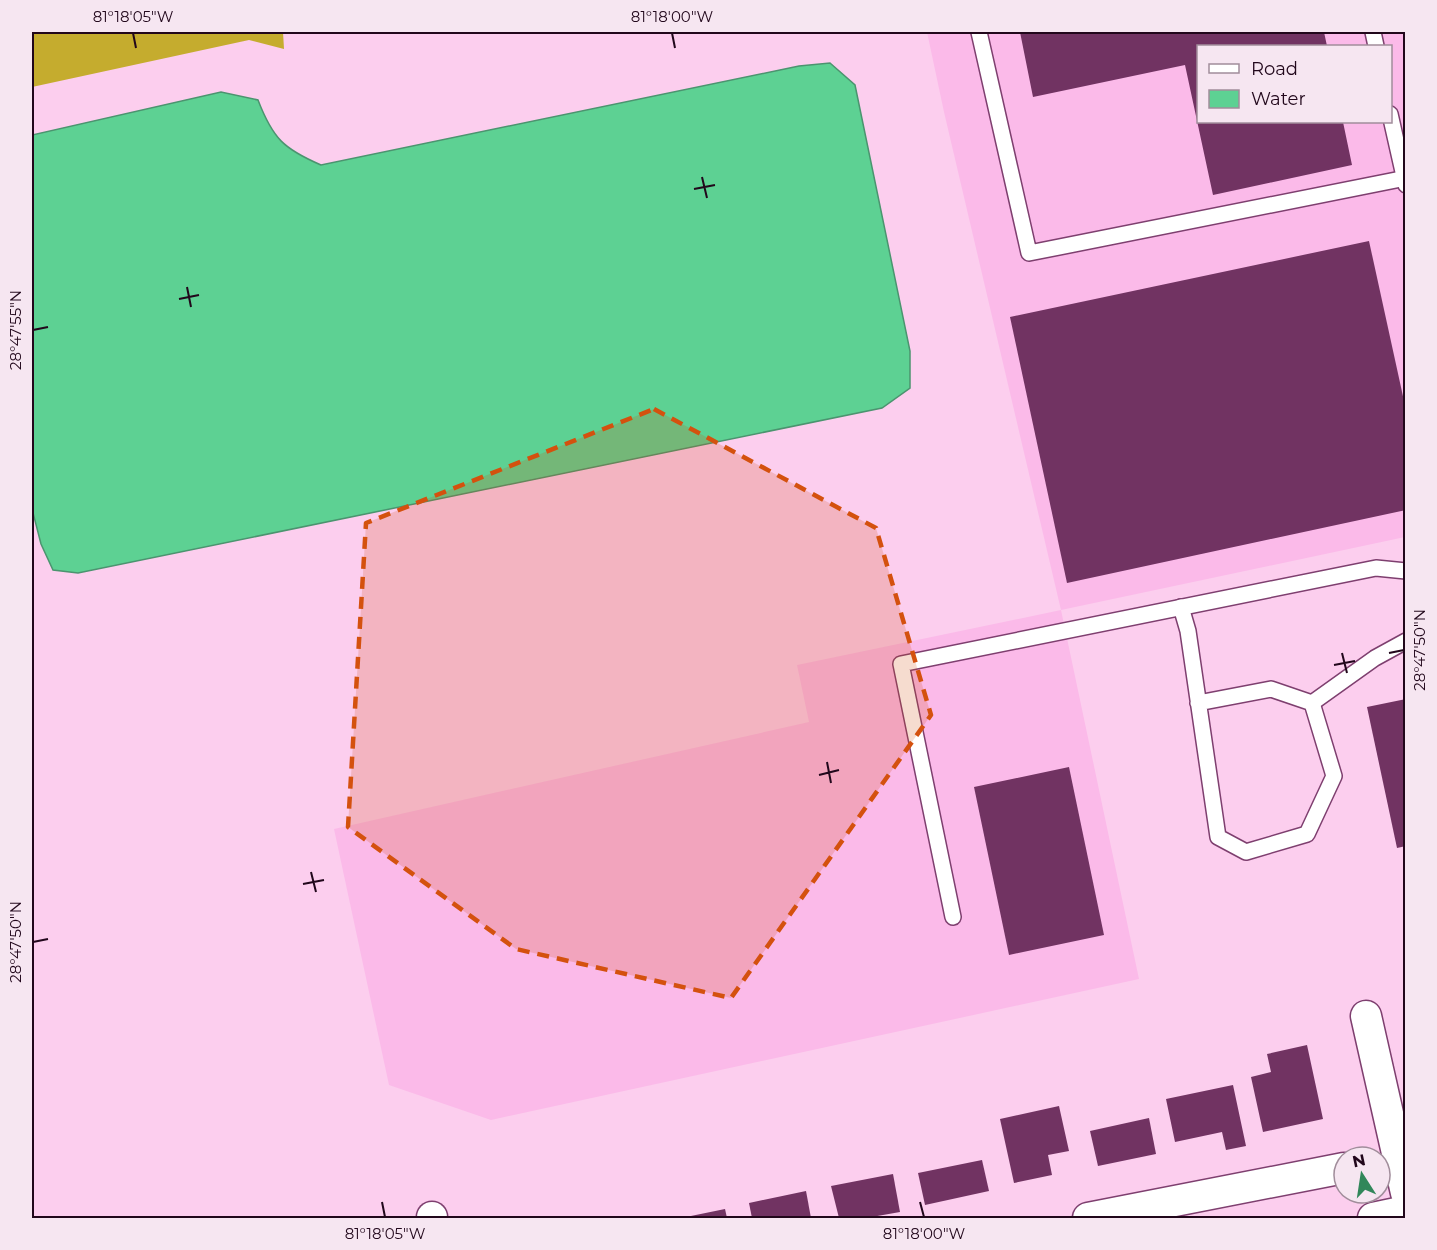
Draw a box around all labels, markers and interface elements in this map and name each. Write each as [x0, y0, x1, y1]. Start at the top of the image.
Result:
text: 81°18'05"W [93, 7, 174, 26]
text: 81°18'00"W [631, 7, 713, 26]
legend [1197, 45, 1392, 123]
text: Road [1251, 58, 1298, 80]
text: Water [1251, 88, 1306, 110]
text: 28°47'55"N [6, 290, 25, 370]
text: 28°47'50"N [1410, 609, 1429, 691]
text: 28°47'50"N [6, 901, 25, 983]
north arrow [1332, 1145, 1392, 1205]
text: N [1351, 1150, 1367, 1171]
text: 81°18'05"W [345, 1224, 426, 1243]
text: 81°18'00"W [883, 1224, 965, 1243]

